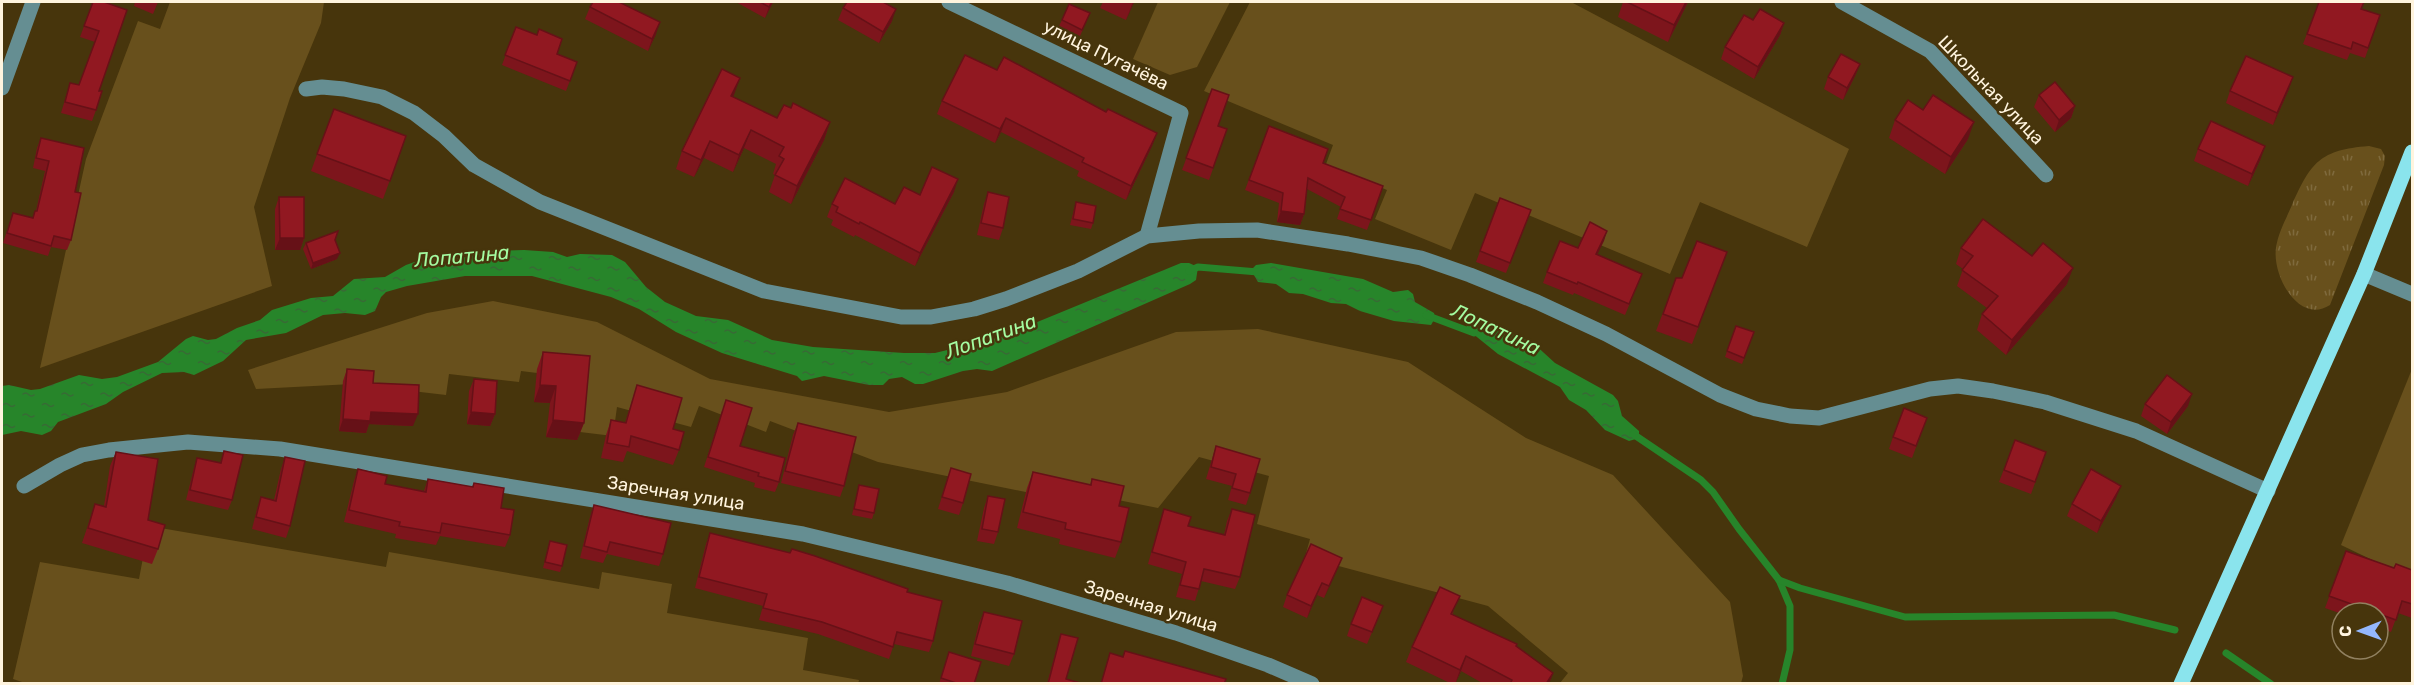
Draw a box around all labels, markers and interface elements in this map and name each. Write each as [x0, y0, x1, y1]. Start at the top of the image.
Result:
street label: улица Пугачёва [1040, 15, 1172, 95]
street label: Школьная улица [1933, 31, 2049, 149]
water label: Лопатина [413, 240, 511, 272]
water label: Лопатина [1447, 298, 1544, 360]
water label: Лопатина [941, 308, 1040, 364]
street label: Заречная улица [606, 471, 746, 515]
street label: Заречная улица [1081, 575, 1221, 637]
north arrow [2330, 601, 2390, 661]
text: С [2336, 625, 2355, 637]

